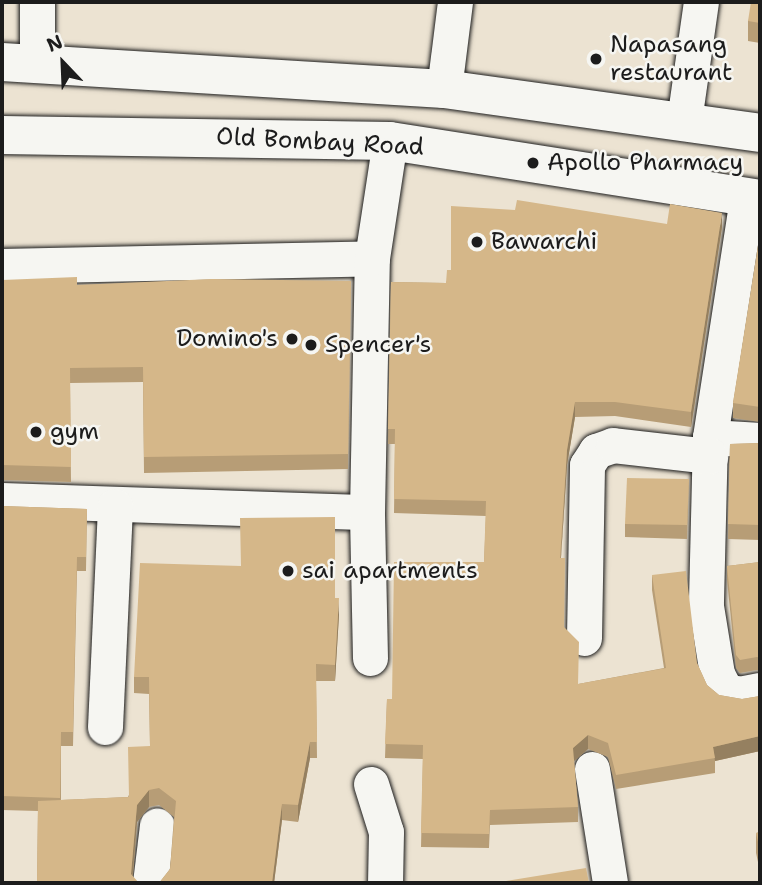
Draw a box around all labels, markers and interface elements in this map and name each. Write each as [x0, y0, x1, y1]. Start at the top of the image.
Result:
north arrow [28, 28, 98, 98]
text: N [43, 29, 66, 58]
place label: Napasang restaurant [610, 31, 733, 87]
marker: Napasang restaurant [588, 51, 604, 67]
street label: Old Bombay Road [215, 122, 425, 162]
place label: Apollo Pharmacy [547, 149, 743, 177]
marker: Apollo Pharmacy [525, 155, 541, 171]
place label: Bawarchi [491, 228, 597, 256]
marker: Bawarchi [469, 234, 485, 250]
place label: Domino's [177, 325, 278, 353]
marker: Domino's [284, 331, 300, 347]
place label: Spencer's [325, 331, 431, 359]
marker: Spencer's [303, 337, 319, 353]
place label: gym [50, 418, 99, 446]
marker: gym [28, 424, 44, 440]
place label: sai apartments [302, 557, 478, 585]
marker: sai apartments [280, 563, 296, 579]

